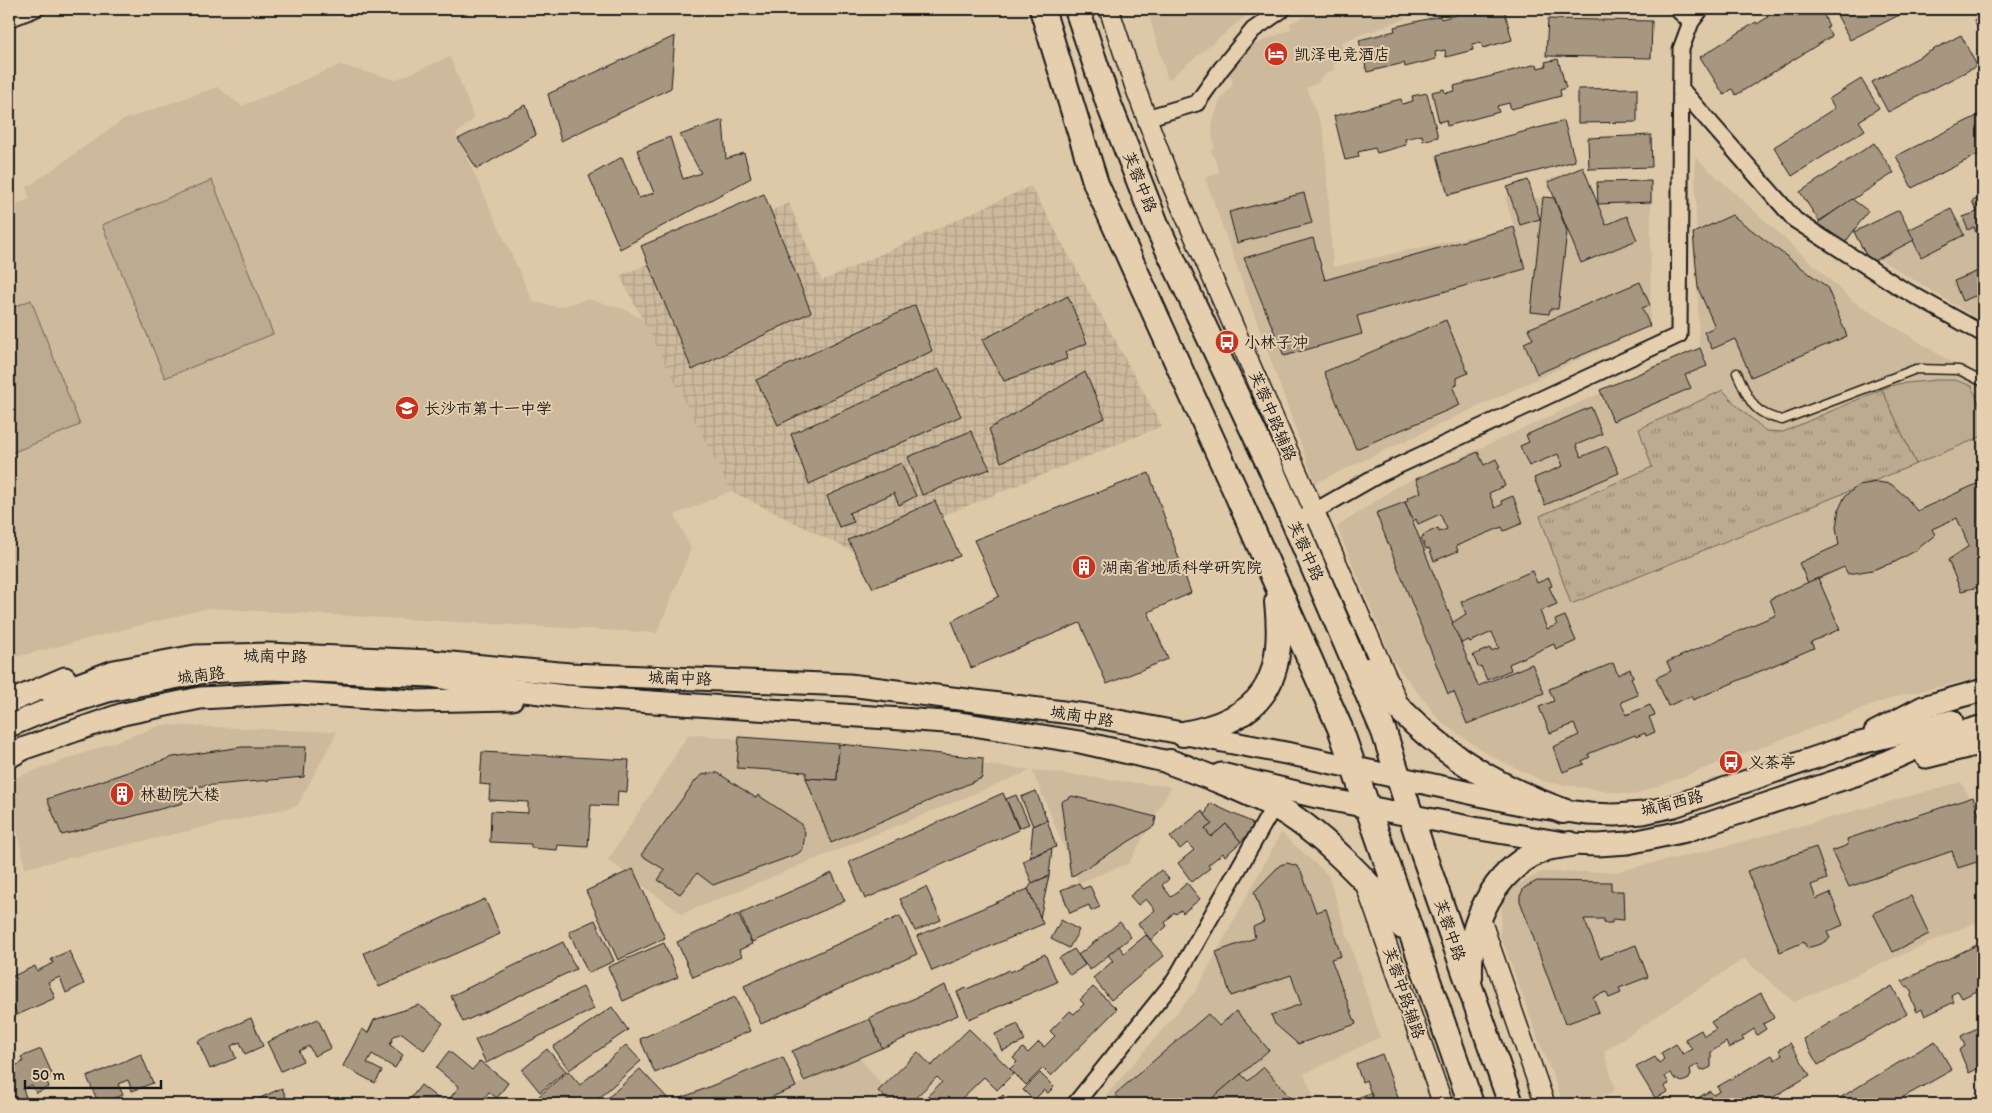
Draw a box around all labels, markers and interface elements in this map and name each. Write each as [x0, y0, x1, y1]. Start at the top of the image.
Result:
hotel icon: 凯泽电竞酒店 [1263, 41, 1289, 67]
place label: 凯泽电竞酒店 [1294, 45, 1390, 64]
street label: 芙蓉中路 [1119, 149, 1161, 215]
bus stop icon: 小林子冲 [1214, 329, 1240, 355]
place label: 小林子冲 [1244, 333, 1308, 352]
street label: 芙蓉中路辅路 [1245, 368, 1301, 464]
school or university icon: 长沙市第十一中学 [394, 395, 420, 421]
place label: 长沙市第十一中学 [424, 399, 552, 418]
street label: 芙蓉中路 [1284, 518, 1328, 584]
building icon: 湖南省地质科学研究院 [1071, 554, 1097, 580]
place label: 湖南省地质科学研究院 [1102, 558, 1262, 577]
street label: 城南中路 [243, 646, 307, 666]
street label: 城南路 [176, 663, 226, 687]
street label: 城南中路 [648, 667, 712, 689]
street label: 城南中路 [1049, 702, 1115, 730]
bus stop icon: 义茶亭 [1718, 749, 1744, 775]
place label: 义茶亭 [1748, 753, 1796, 772]
building icon: 林勘院大楼 [109, 781, 135, 807]
place label: 林勘院大楼 [140, 785, 220, 804]
street label: 城南西路 [1639, 786, 1705, 820]
street label: 芙蓉中路 [1431, 897, 1469, 963]
street label: 芙蓉中路辅路 [1379, 945, 1429, 1041]
scale bar [25, 1058, 161, 1090]
text: 50 m [32, 1066, 65, 1084]

